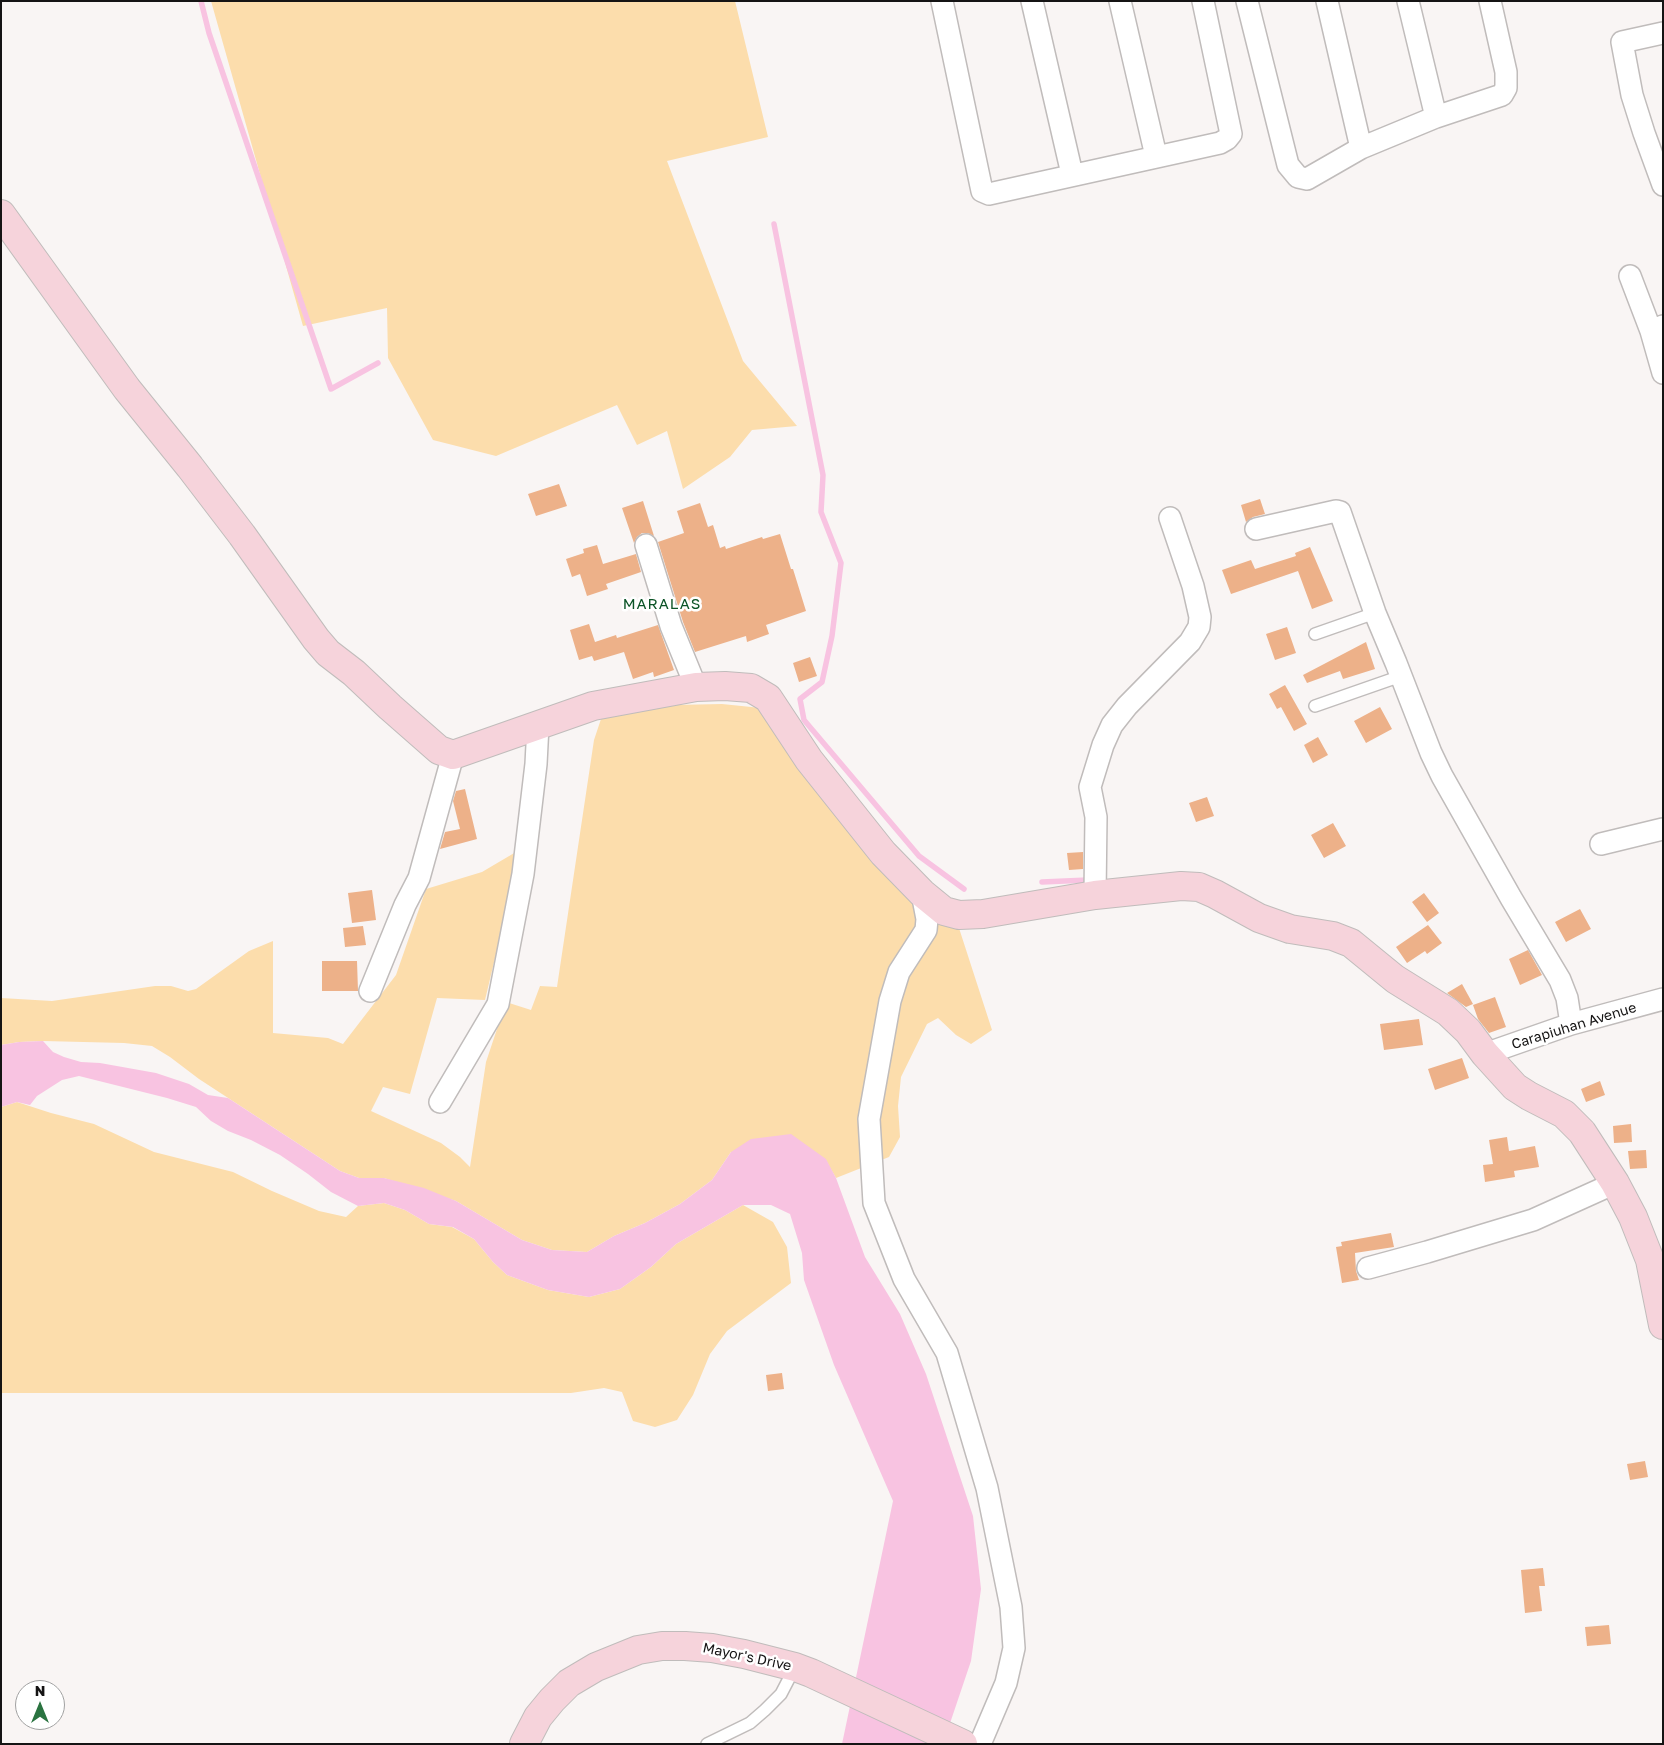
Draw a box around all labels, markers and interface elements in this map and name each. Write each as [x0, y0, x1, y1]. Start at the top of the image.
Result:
district label: MARALAS [622, 595, 702, 613]
street label: Carapiuhan Avenue [1510, 999, 1638, 1053]
street label: Mayor's Drive [701, 1639, 793, 1675]
north arrow [15, 1680, 65, 1730]
text: N [35, 1682, 45, 1699]

